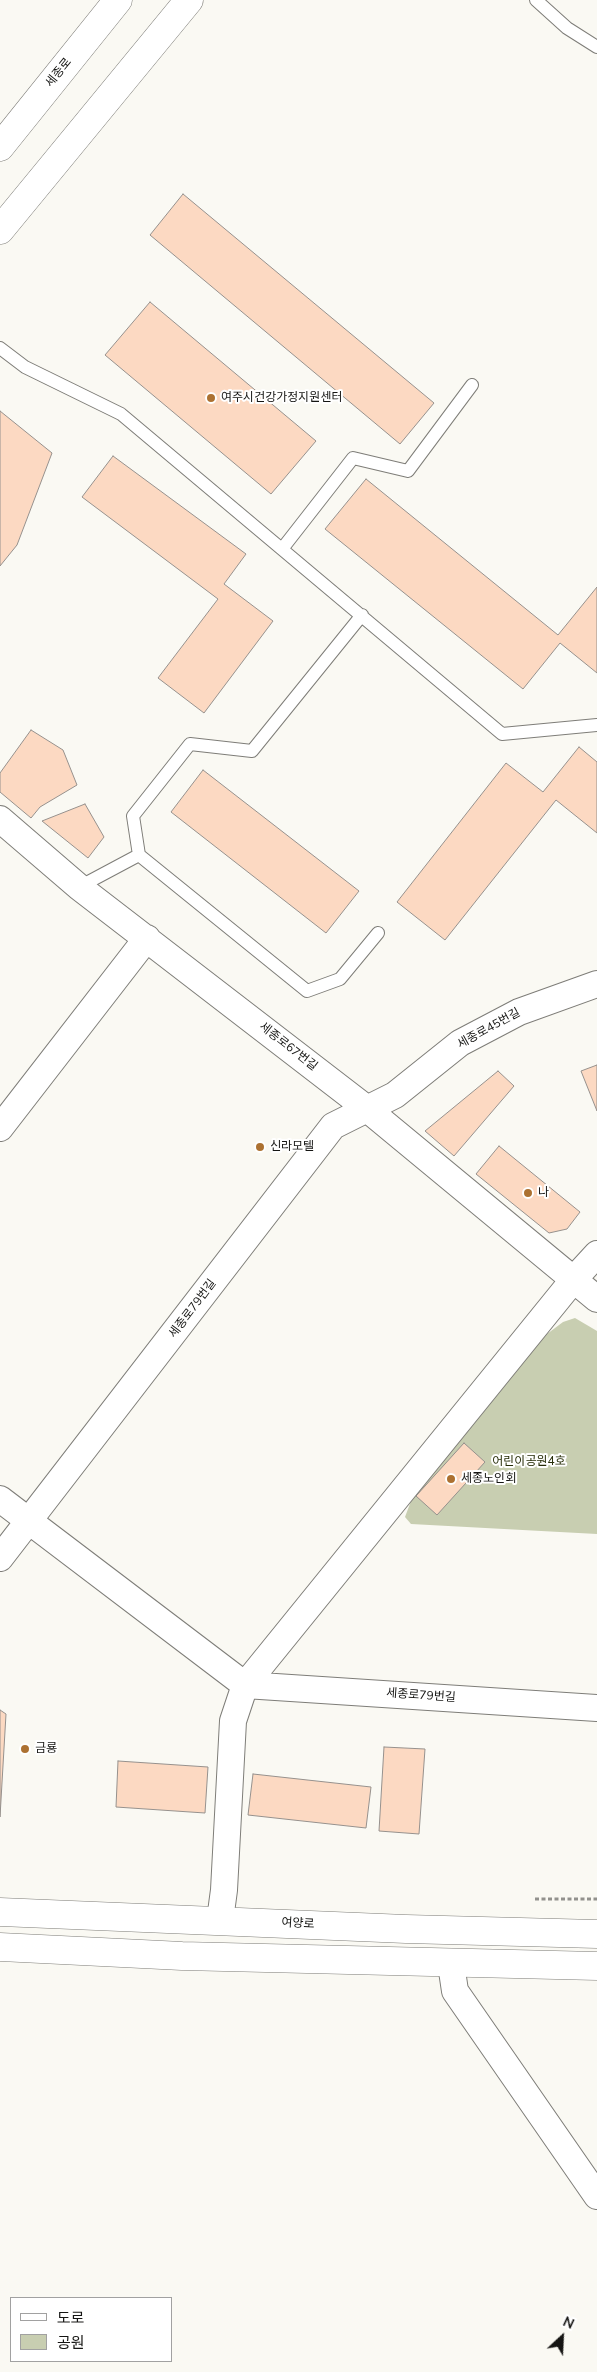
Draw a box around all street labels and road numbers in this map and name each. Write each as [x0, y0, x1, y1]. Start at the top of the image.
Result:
street label: 세종로 [43, 56, 75, 90]
street label: 세종로45번길 [455, 1006, 523, 1052]
street label: 세종로67번길 [256, 1020, 320, 1074]
street label: 세종로79번길 [166, 1277, 220, 1341]
street label: 세종로79번길 [386, 1686, 456, 1706]
street label: 여양로 [281, 1916, 315, 1932]

